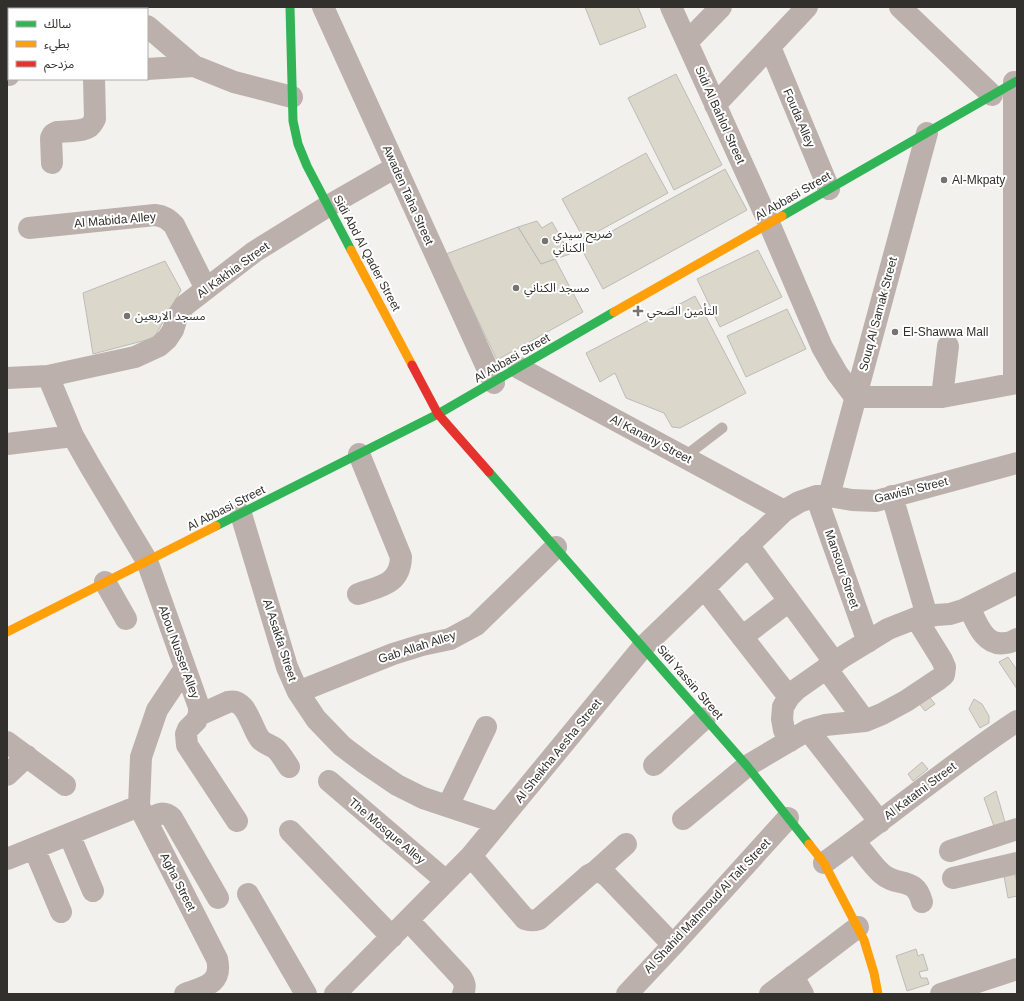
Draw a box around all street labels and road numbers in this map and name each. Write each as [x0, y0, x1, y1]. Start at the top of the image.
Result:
street label: Sidi Al Bahlol Street [692, 64, 748, 167]
street label: Fouda Alley [780, 86, 818, 150]
street label: Awaden Taha Street [380, 143, 437, 248]
street label: Al Abbasi Street [753, 168, 834, 223]
street label: Sidi Abd Al Qader Street [330, 193, 404, 314]
street label: Al Mabida Alley [74, 209, 156, 231]
street label: Al Kakhia Street [194, 239, 272, 301]
street label: Souq Al Samak Street [856, 255, 900, 373]
street label: Al Abbasi Street [472, 330, 553, 385]
street label: Al Kanany Street [608, 412, 695, 467]
street label: Gawish Street [873, 474, 950, 506]
street label: Al Abbasi Street [185, 482, 268, 534]
street label: Mansour Street [822, 528, 862, 611]
street label: Al Asakfa Street [260, 597, 300, 683]
street label: Abou Nusser Alley [156, 604, 202, 700]
street label: Gab Allah Alley [376, 628, 458, 666]
street label: Sidi Yassin Street [654, 642, 726, 722]
street label: Al Sheikha Aesha Street [512, 696, 605, 806]
street label: Al Katatni Street [881, 759, 959, 823]
street label: The Mosque Alley [346, 795, 428, 867]
street label: Al Shahid Mahmoud Al Talt Street [641, 835, 773, 976]
street label: Agha Street [157, 851, 199, 914]

